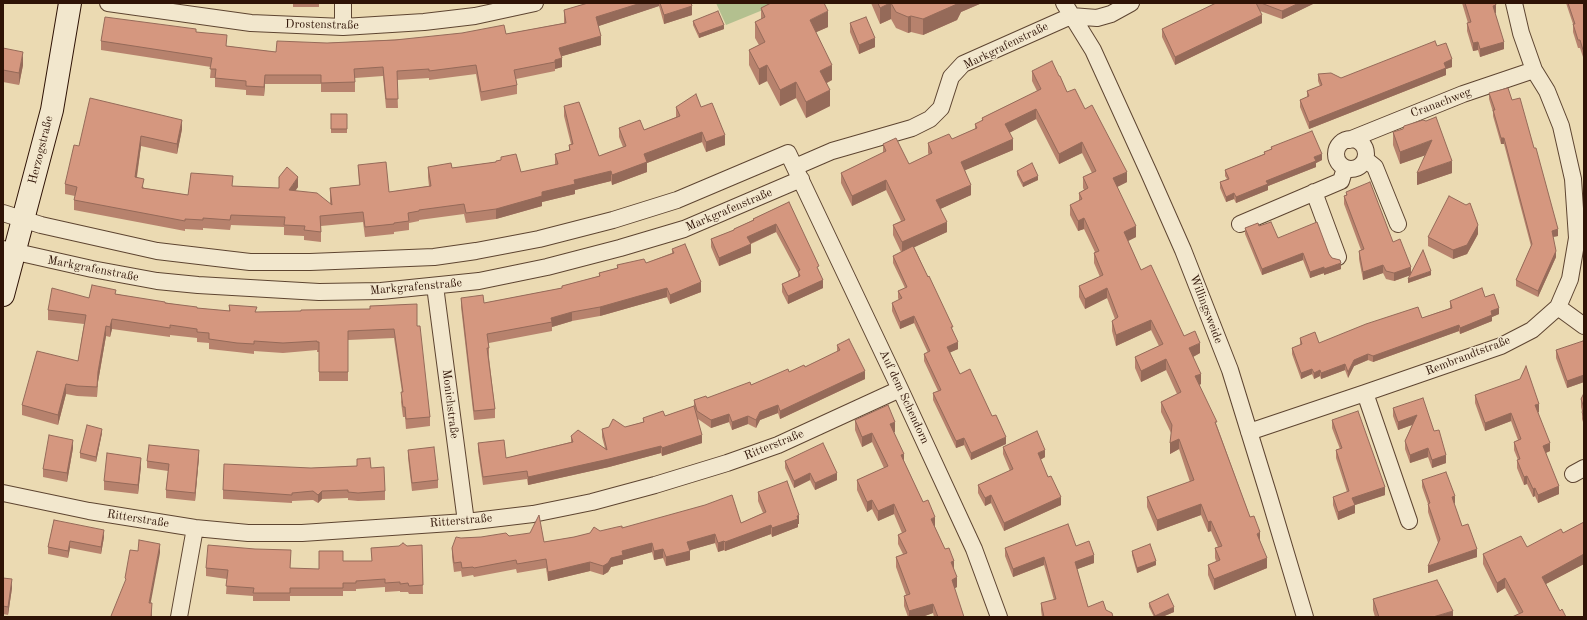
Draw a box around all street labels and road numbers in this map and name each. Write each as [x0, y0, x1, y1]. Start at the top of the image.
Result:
street label: Drostenstraße [285, 17, 359, 33]
street label: Markgrafenstraße [961, 19, 1051, 73]
street label: Cranachweg [1409, 85, 1473, 121]
street label: Herzogstraße [26, 114, 56, 186]
street label: Markgrafenstraße [684, 185, 774, 235]
street label: Markgrafenstraße [46, 253, 140, 285]
street label: Willingsweide [1186, 272, 1226, 346]
street label: Markgrafenstraße [369, 276, 463, 298]
street label: Rembrandtstraße [1424, 333, 1512, 379]
street label: Auf dem Schendorn [876, 348, 932, 446]
street label: Monichstraße [439, 369, 461, 439]
street label: Ritterstraße [742, 427, 806, 463]
street label: Ritterstraße [106, 507, 170, 531]
street label: Ritterstraße [429, 511, 493, 531]

